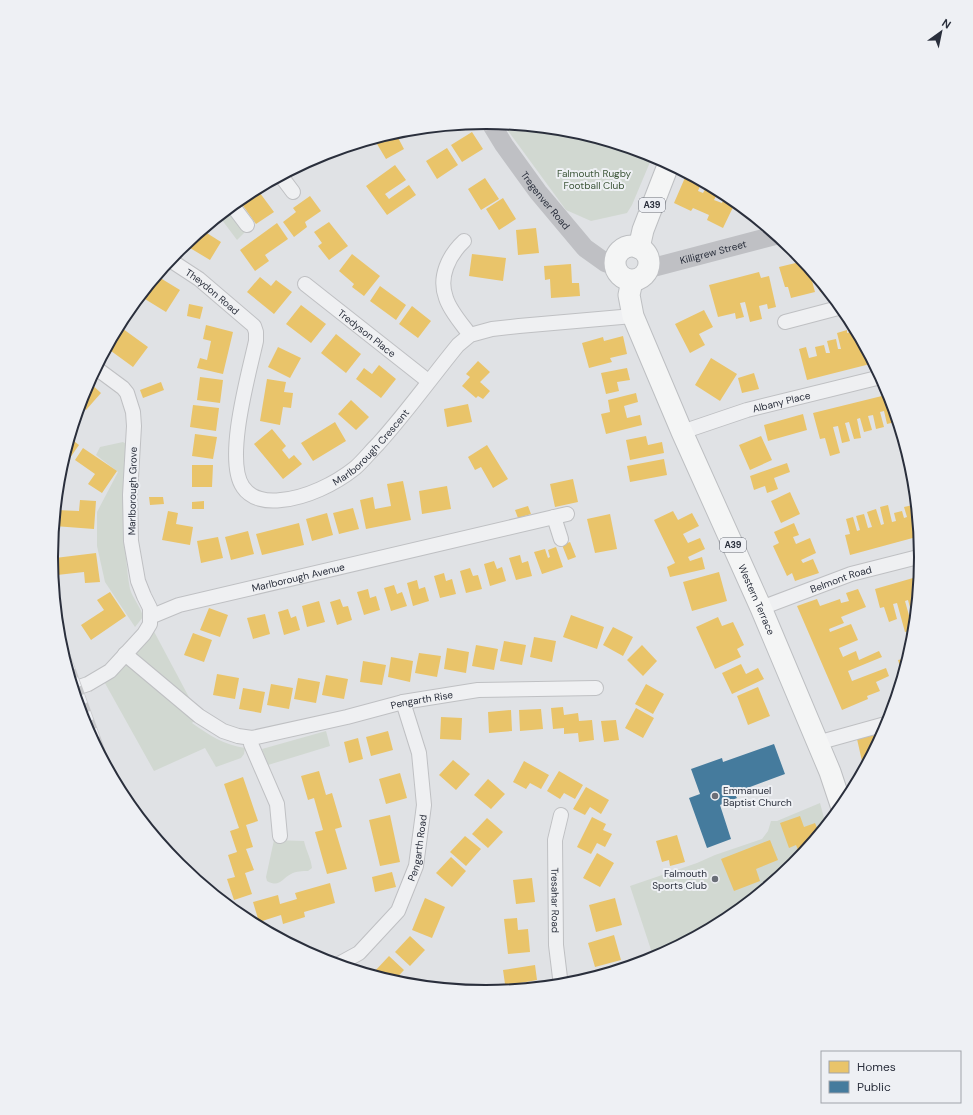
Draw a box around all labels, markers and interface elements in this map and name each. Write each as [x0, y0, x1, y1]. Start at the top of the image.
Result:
north arrow [921, 12, 961, 52]
text: N [939, 16, 954, 32]
park label: Falmouth Rugby Football Club [557, 167, 632, 192]
street label: Tregenver Road [518, 169, 573, 232]
road number: A39 [639, 198, 665, 212]
street label: Killigrew Street [678, 237, 748, 267]
street label: Theydon Road [183, 266, 242, 318]
street label: Tredyson Place [335, 306, 399, 360]
street label: Albany Place [751, 389, 812, 415]
street label: Marlborough Crescent [330, 406, 412, 489]
street label: Marlborough Grove [125, 446, 140, 535]
road number: A39 [720, 538, 746, 552]
street label: Marlborough Avenue [250, 560, 346, 595]
street label: Western Terrace [735, 562, 778, 637]
street label: Belmont Road [808, 563, 873, 596]
street label: Pengarth Rise [389, 688, 454, 712]
place label: Emmanuel Baptist Church [723, 784, 792, 809]
marker: Emmanuel Baptist Church [710, 791, 720, 801]
street label: Pengarth Road [405, 814, 430, 883]
street label: Tresahar Road [548, 867, 562, 933]
place label: Falmouth Sports Club [652, 867, 707, 892]
marker: Falmouth Sports Club [710, 874, 720, 884]
legend [821, 1051, 961, 1103]
text: Homes [857, 1059, 896, 1075]
text: Public [857, 1079, 891, 1095]

